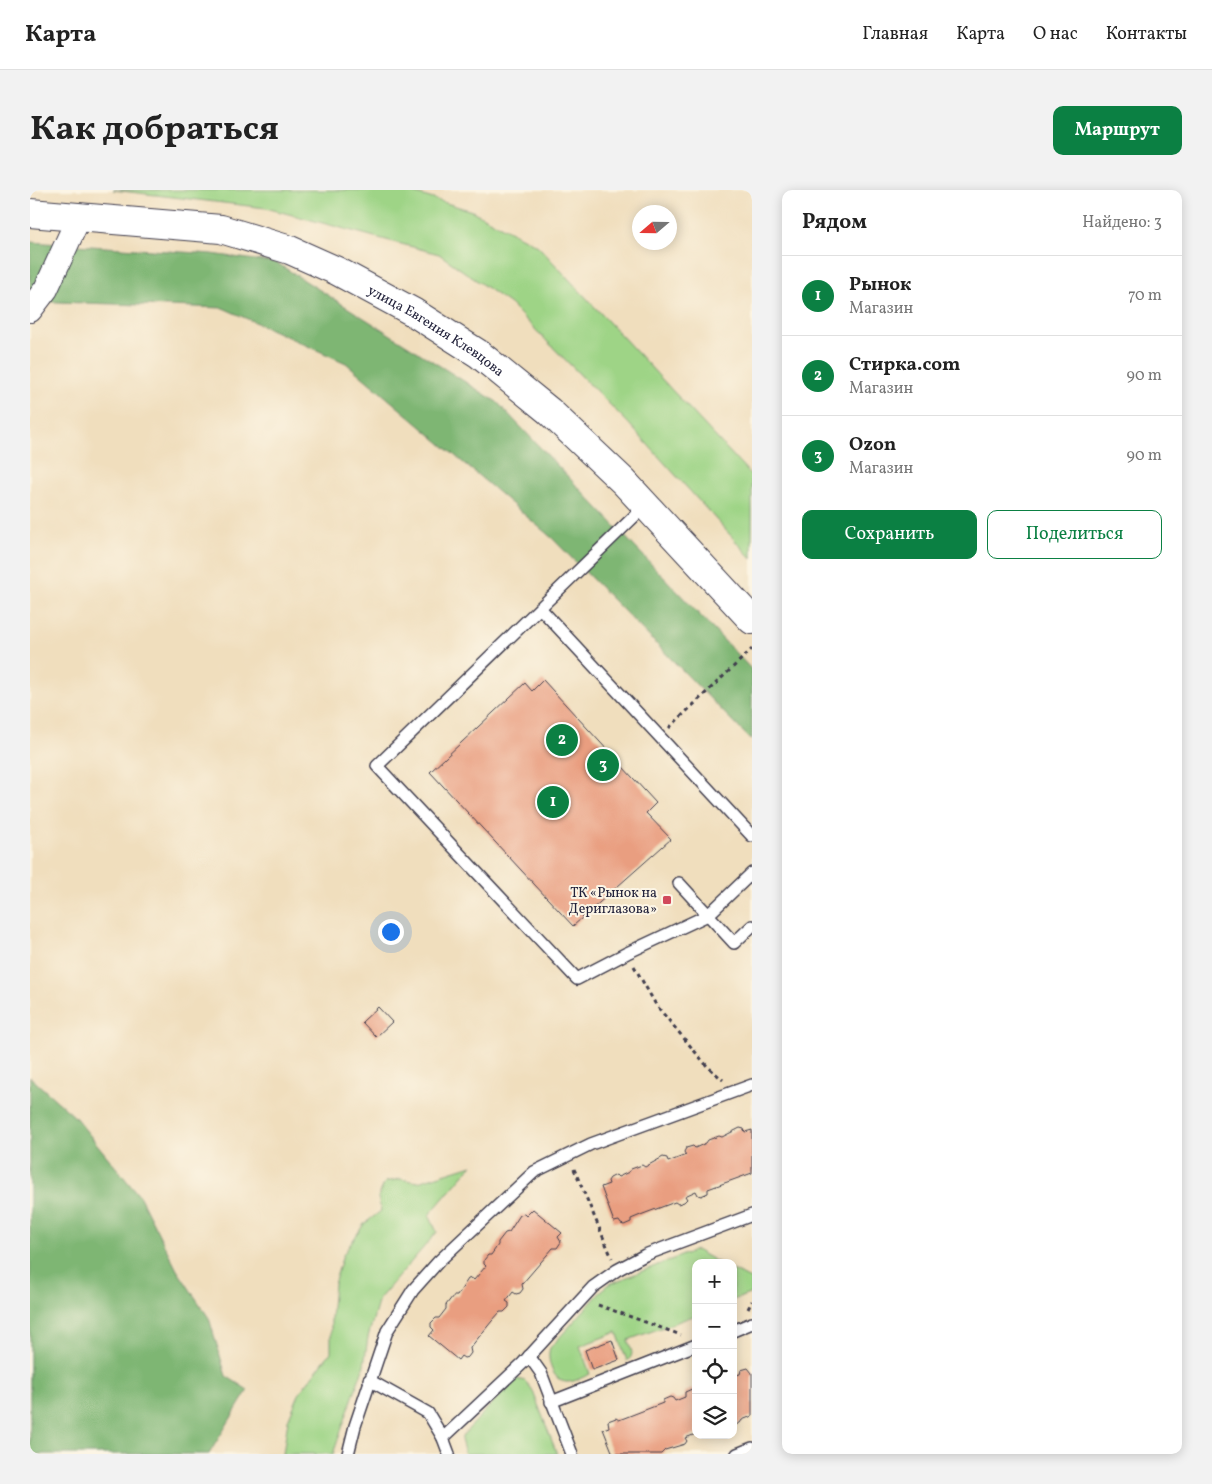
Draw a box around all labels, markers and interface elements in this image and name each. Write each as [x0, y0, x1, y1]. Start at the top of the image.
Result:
text: Карта [25, 18, 96, 52]
text: Главная [862, 22, 928, 47]
text: Карта [956, 22, 1005, 47]
text: О нас [1033, 22, 1078, 47]
text: Контакты [1106, 22, 1187, 47]
text: Как добраться [30, 106, 279, 154]
button: Маршрут [1053, 106, 1182, 155]
north arrow [632, 205, 677, 250]
text: Рядом [802, 208, 867, 237]
text: Найдено: 3 [1082, 212, 1162, 234]
text: Рынок [849, 272, 912, 298]
street label: улица Евгения Клевцова [364, 281, 508, 382]
text: 1 [815, 285, 821, 307]
text: 70 m [1128, 285, 1162, 307]
text: Магазин [849, 298, 913, 320]
text: Стирка.com [849, 352, 960, 378]
text: 2 [814, 365, 822, 387]
text: 90 m [1126, 365, 1162, 387]
text: Магазин [849, 378, 913, 400]
text: Ozon [849, 432, 896, 458]
text: 3 [814, 445, 822, 467]
text: 90 m [1126, 445, 1162, 467]
text: Магазин [849, 458, 913, 480]
button: Сохранить [802, 510, 977, 559]
button: Поделиться [987, 510, 1162, 559]
pin: 2 [546, 721, 578, 759]
pin: 3 [587, 746, 619, 784]
pin: 1 [537, 783, 569, 821]
place label: ТК «Рынок на Дериглазова» [569, 884, 657, 919]
marker: ТК «Рынок на Дериглазова» [661, 894, 673, 906]
your location [378, 919, 404, 945]
map controls [692, 1259, 737, 1439]
button: + [692, 1259, 737, 1304]
button: − [692, 1304, 737, 1349]
button: locate [692, 1349, 737, 1394]
button: layers [692, 1394, 737, 1439]

